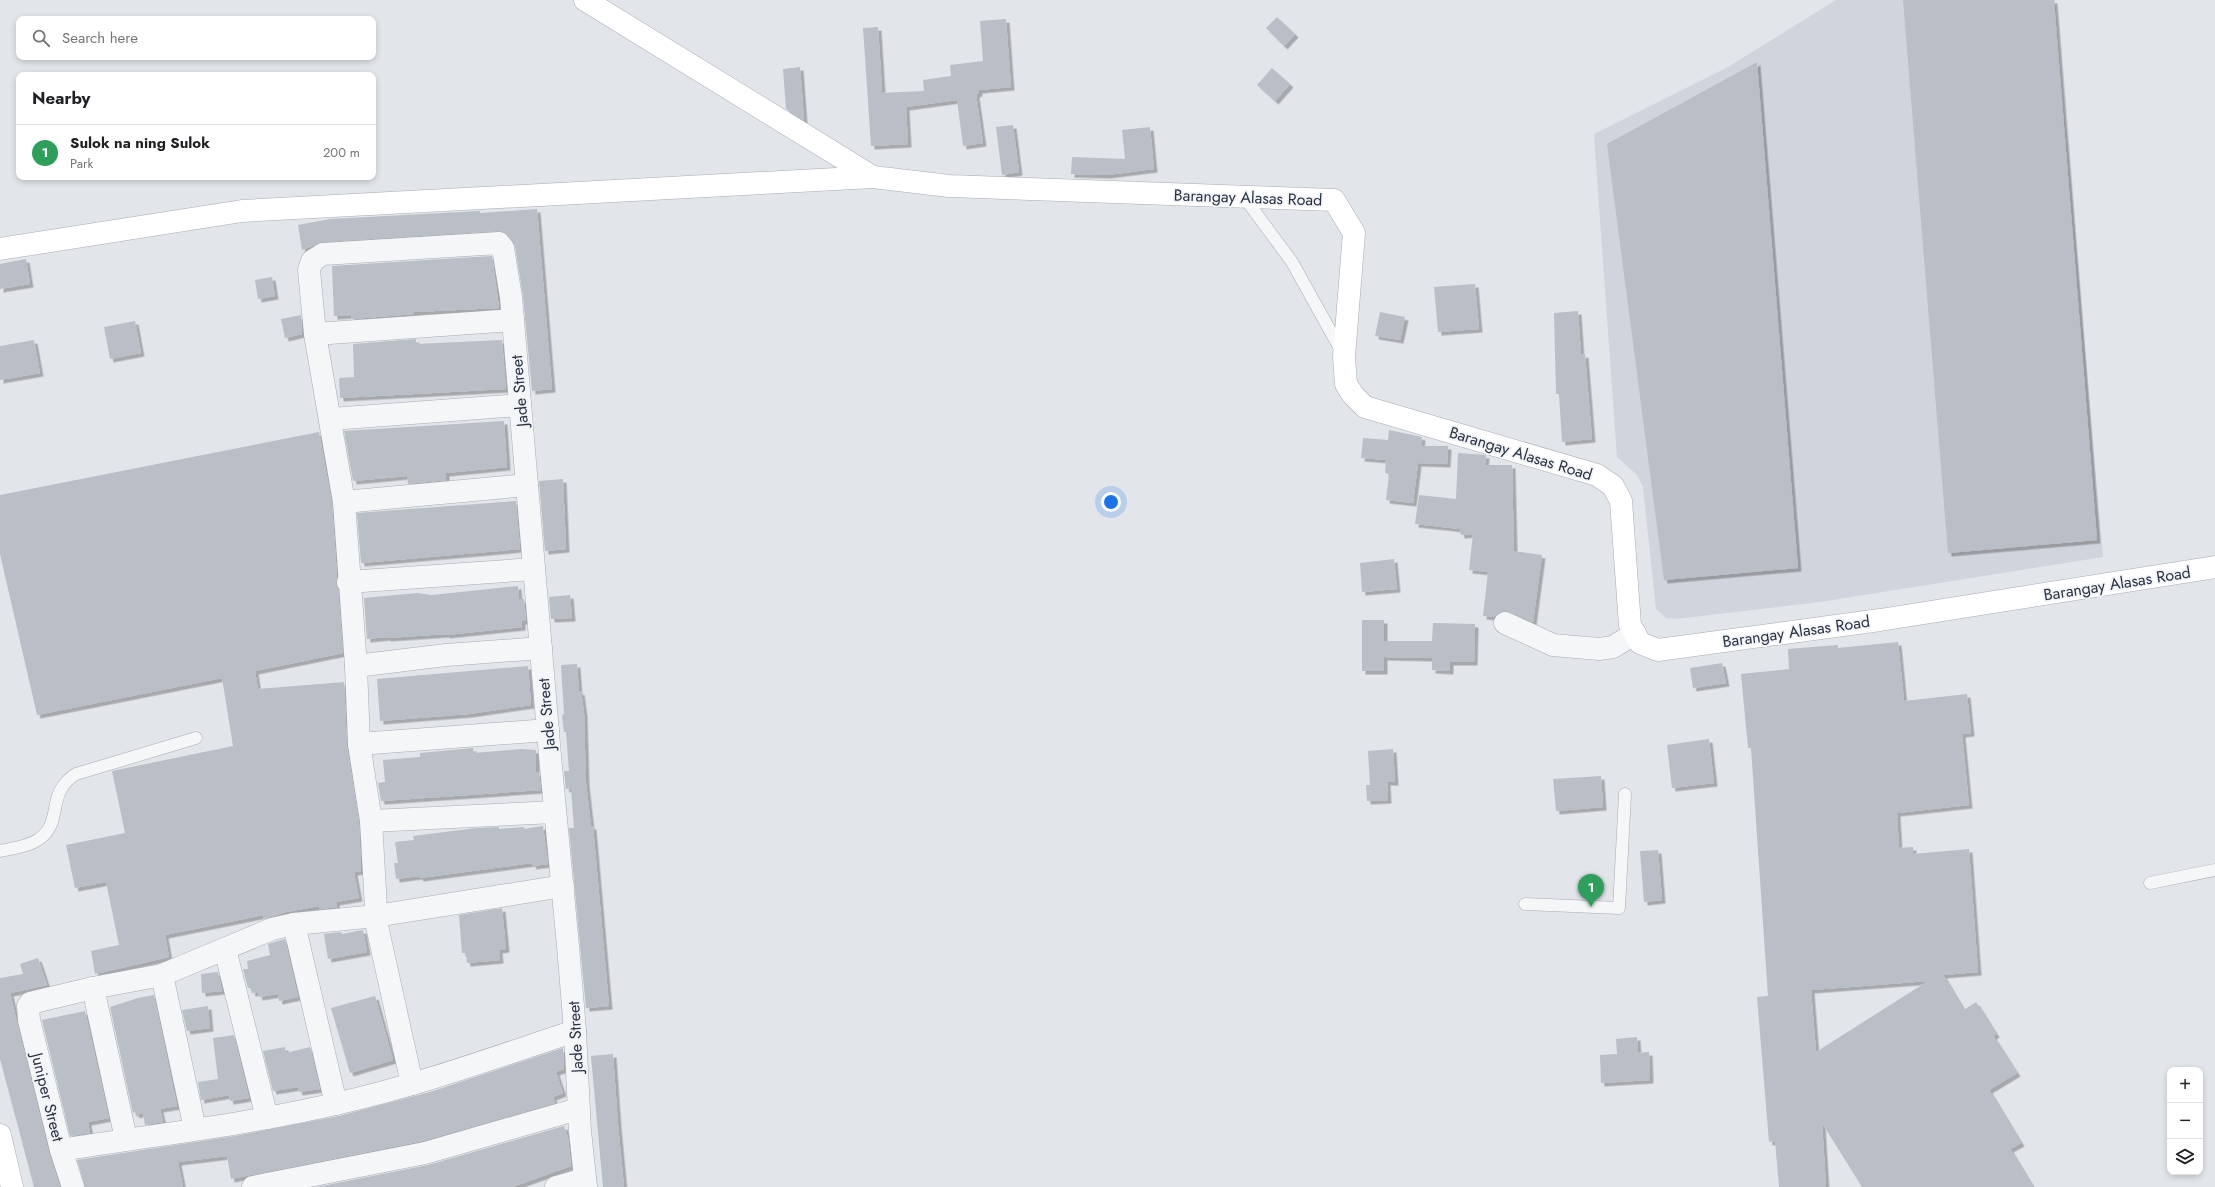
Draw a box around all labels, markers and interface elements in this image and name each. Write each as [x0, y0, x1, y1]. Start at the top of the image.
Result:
search box [16, 16, 376, 60]
icon: search [30, 27, 52, 49]
text: Search here [62, 27, 138, 49]
text: Nearby [32, 86, 90, 110]
text: Sulok na ning Sulok [70, 132, 210, 154]
text: 1 [42, 143, 48, 162]
text: 200 m [323, 143, 360, 162]
text: Park [70, 154, 93, 173]
street label: Barangay Alasas Road [1173, 183, 1323, 212]
street label: Jade Street [505, 354, 534, 430]
street label: Barangay Alasas Road [1446, 421, 1595, 486]
your location [1101, 492, 1121, 512]
street label: Barangay Alasas Road [2042, 561, 2192, 606]
street label: Barangay Alasas Road [1721, 610, 1871, 653]
street label: Jade Street [532, 677, 561, 753]
pin: 1 [1578, 874, 1604, 907]
street label: Jade Street [562, 1000, 589, 1075]
street label: Juniper Street [25, 1048, 70, 1144]
map controls [2167, 1067, 2203, 1175]
button: + [2167, 1067, 2203, 1103]
button: − [2167, 1103, 2203, 1139]
button: layers [2167, 1139, 2203, 1175]

